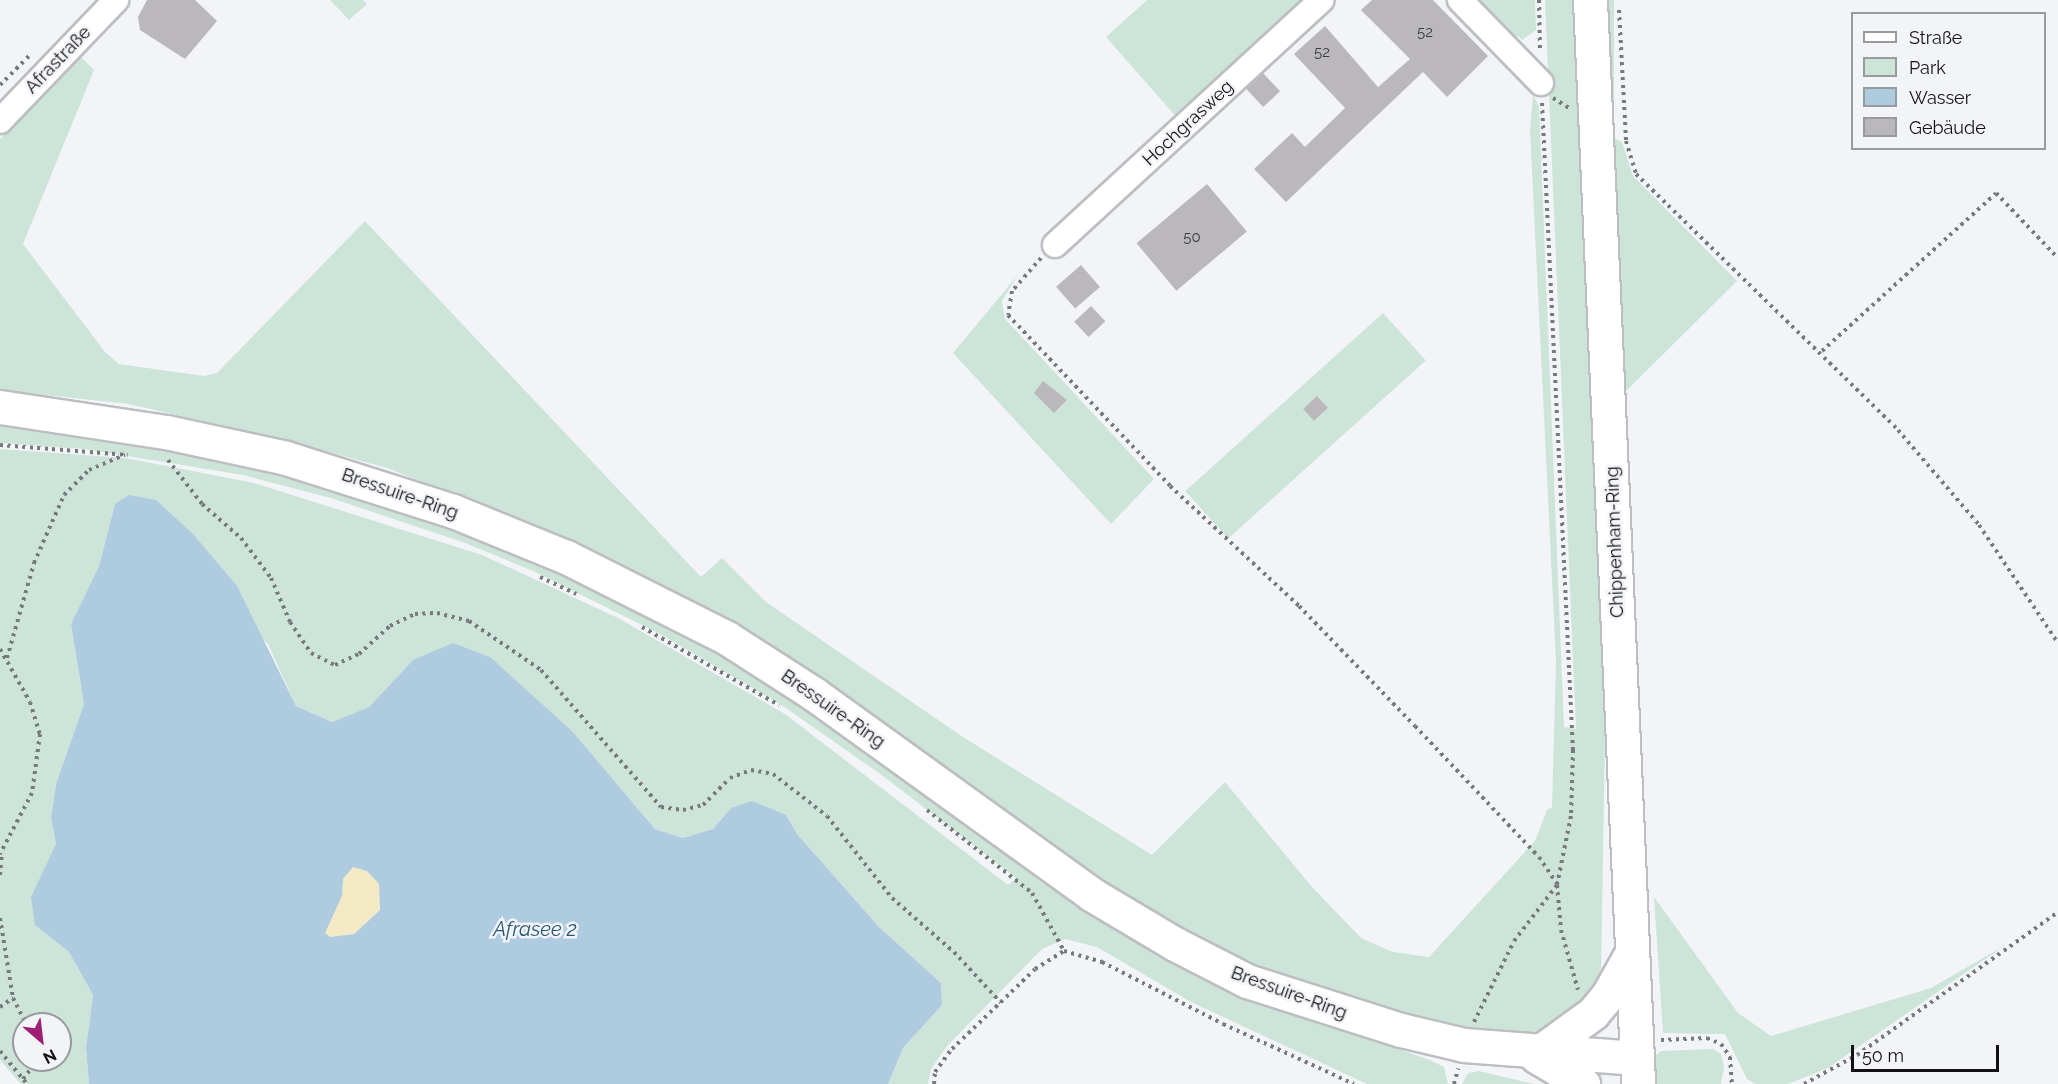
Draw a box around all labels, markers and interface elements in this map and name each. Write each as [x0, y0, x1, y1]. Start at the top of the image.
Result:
legend [1851, 12, 2046, 150]
street label: Afrastraße [21, 22, 95, 98]
house number: 52 [1417, 24, 1433, 42]
text: Straße [1909, 27, 1962, 48]
house number: 52 [1314, 44, 1330, 62]
text: Park [1909, 57, 1946, 78]
street label: Hochgrasweg [1138, 76, 1238, 170]
text: Wasser [1909, 87, 1971, 108]
text: Gebäude [1909, 117, 1986, 138]
house number: 50 [1183, 229, 1201, 247]
street label: Bressuire-Ring [339, 464, 461, 524]
street label: Chippenham-Ring [1602, 466, 1628, 618]
street label: Bressuire-Ring [777, 665, 889, 753]
water label: Afrasee 2 [493, 917, 577, 941]
street label: Bressuire-Ring [1228, 962, 1350, 1024]
north arrow [12, 1012, 72, 1072]
scale bar [1854, 1033, 2002, 1071]
text: N [40, 1045, 60, 1068]
text: 50 m [1862, 1045, 1904, 1066]

